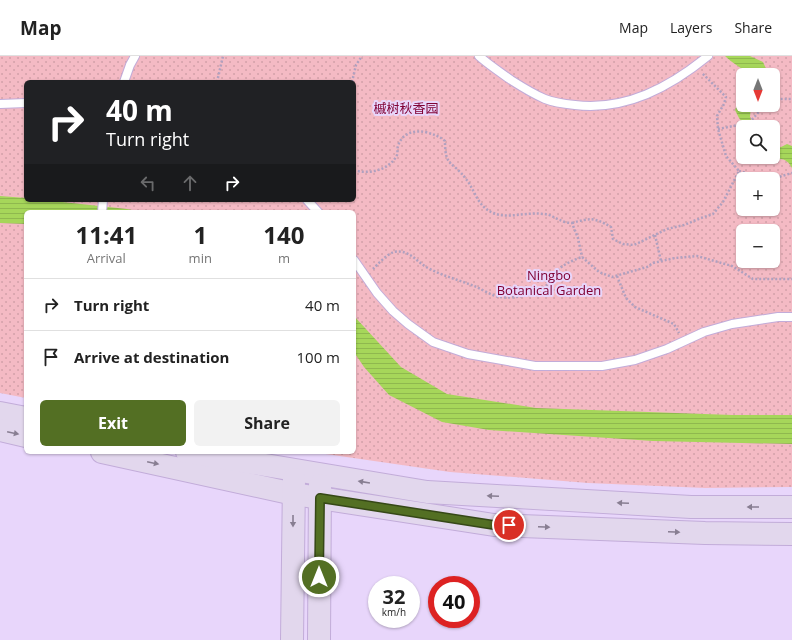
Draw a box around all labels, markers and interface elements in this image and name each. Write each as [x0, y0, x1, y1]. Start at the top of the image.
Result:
text: Map [20, 15, 61, 41]
text: Map [619, 18, 648, 37]
text: Layers [670, 18, 712, 37]
text: Share [734, 18, 772, 37]
north arrow [736, 68, 780, 112]
map controls [736, 68, 780, 268]
text: 40 m [106, 91, 173, 129]
icon: right [40, 96, 92, 148]
park label: 槭树秋香园 [373, 99, 439, 117]
button: search [736, 120, 780, 164]
text: Turn right [106, 127, 189, 151]
icon: left [137, 172, 159, 194]
icon: ahead [179, 172, 201, 194]
icon: right [221, 172, 243, 194]
button: + [736, 172, 780, 216]
text: 11:41 [75, 218, 137, 251]
text: 1 [193, 218, 207, 251]
text: 140 [263, 218, 305, 251]
button: − [736, 224, 780, 268]
text: Arrival [87, 249, 126, 267]
text: min [189, 249, 212, 267]
text: m [278, 249, 290, 267]
park label: Ningbo Botanical Garden [497, 266, 601, 299]
icon: right [40, 294, 62, 316]
text: Turn right [74, 295, 149, 315]
text: 40 m [305, 295, 340, 315]
icon: arrive [40, 346, 62, 368]
text: Arrive at destination [74, 347, 229, 367]
text: 100 m [296, 347, 340, 367]
button: Exit [40, 400, 186, 446]
button: Share [194, 400, 340, 446]
one-way arrow [7, 430, 19, 436]
one-way arrow [147, 461, 160, 467]
one-way arrow [358, 479, 370, 485]
one-way arrow [486, 493, 499, 499]
one-way arrow [617, 500, 629, 507]
one-way arrow [746, 504, 759, 510]
pin [492, 508, 526, 542]
icon: arrive [498, 514, 520, 536]
one-way arrow [290, 515, 296, 528]
one-way arrow [538, 523, 550, 530]
one-way arrow [668, 528, 680, 535]
position arrow [298, 556, 340, 598]
speed limit sign: 40 [428, 576, 480, 628]
text: 32 [383, 583, 405, 610]
text: km/h [382, 605, 406, 619]

